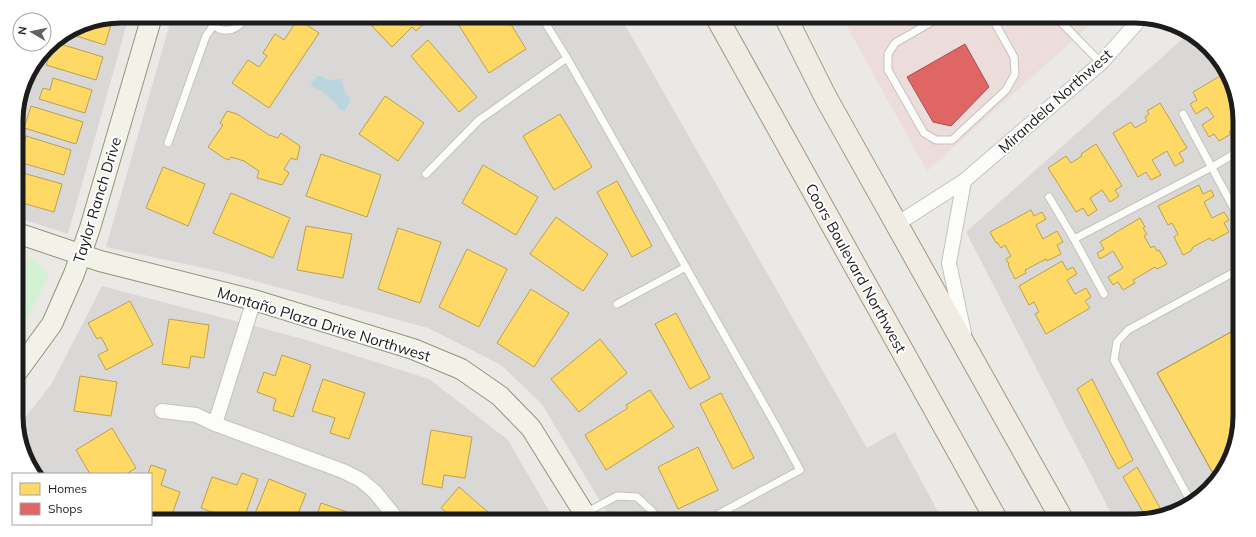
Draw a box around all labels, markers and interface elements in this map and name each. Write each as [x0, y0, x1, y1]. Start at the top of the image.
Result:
north arrow [12, 12, 52, 52]
text: N [15, 25, 30, 36]
street label: Mirandela Northwest [994, 45, 1116, 157]
street label: Taylor Ranch Drive [69, 135, 125, 265]
street label: Coors Boulevard Northwest [801, 180, 911, 356]
street label: Montaño Plaza Drive Northwest [215, 282, 433, 366]
legend [12, 473, 152, 525]
text: Homes [48, 481, 87, 496]
text: Shops [48, 501, 83, 516]

